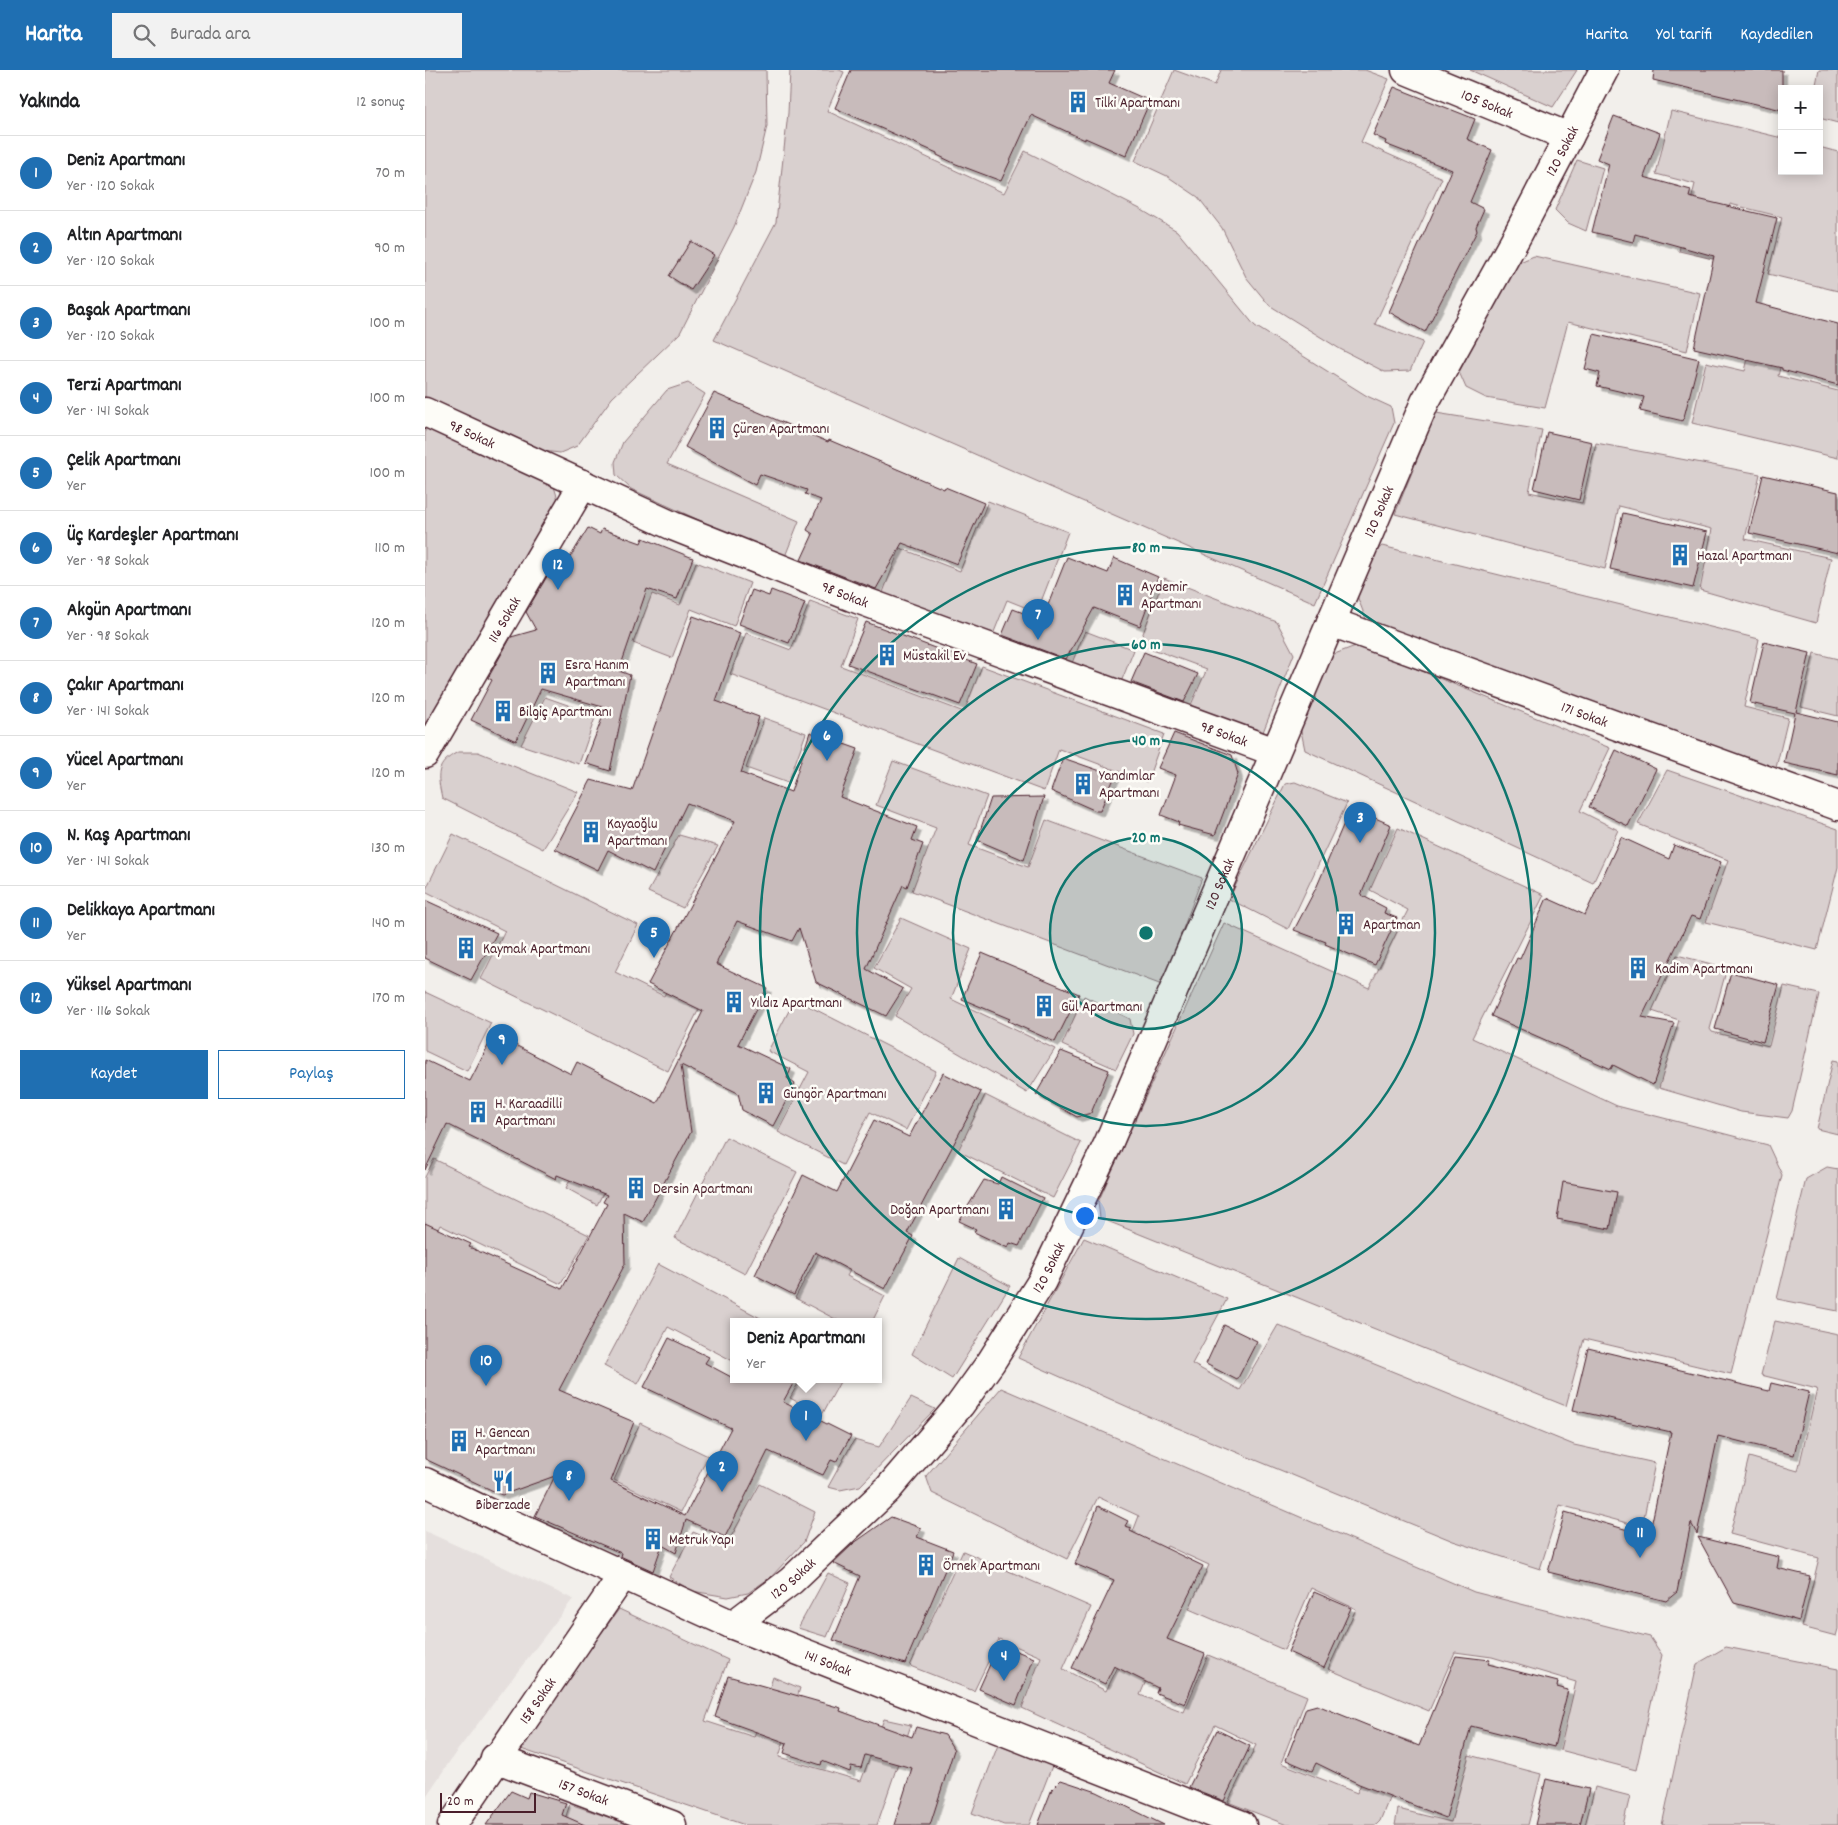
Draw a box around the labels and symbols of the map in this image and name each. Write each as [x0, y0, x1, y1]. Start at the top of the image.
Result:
street label: 105 Sokak [1457, 85, 1516, 126]
building icon: Tilki Apartmanı [1065, 89, 1091, 115]
place label: Tilki Apartmanı [1095, 93, 1180, 115]
street label: 120 Sokak [1541, 122, 1586, 181]
street label: 98 Sokak [445, 415, 498, 456]
building icon: Çüren Apartmanı [704, 415, 730, 441]
place label: Çüren Apartmanı [733, 419, 829, 441]
street label: 120 Sokak [1359, 483, 1401, 541]
text: 80 m [1132, 538, 1160, 560]
building icon: Hazal Apartmanı [1667, 542, 1693, 568]
place label: Hazal Apartmanı [1697, 546, 1792, 568]
pin: 12 [542, 549, 574, 590]
street label: 98 Sokak [817, 577, 871, 615]
place label: Aydemir Apartmanı [1141, 577, 1202, 616]
building icon: Aydemir Apartmanı [1112, 582, 1138, 608]
street label: 116 Sokak [483, 593, 528, 648]
pin: 7 [1022, 599, 1054, 640]
text: 60 m [1131, 635, 1161, 657]
building icon: Müstakil Ev [874, 642, 900, 668]
place label: Müstakil Ev [903, 646, 967, 668]
place label: Esra Hanım Apartmanı [565, 655, 629, 694]
building icon: Esra Hanım Apartmanı [535, 660, 561, 686]
street label: 171 Sokak [1558, 697, 1611, 735]
building icon: Bilgiç Apartmanı [490, 698, 516, 724]
place label: Bilgiç Apartmanı [519, 702, 612, 724]
street label: 98 Sokak [1197, 717, 1250, 754]
pin: 6 [811, 720, 843, 761]
text: 40 m [1132, 731, 1160, 753]
place label: Yandımlar Apartmanı [1099, 766, 1160, 805]
building icon: Yandımlar Apartmanı [1070, 771, 1096, 797]
pin: 3 [1344, 802, 1376, 843]
place label: Kayaoğlu Apartmanı [607, 814, 668, 853]
building icon: Kayaoğlu Apartmanı [578, 819, 604, 845]
text: 20 m [1132, 828, 1160, 850]
street label: 120 Sokak [1200, 855, 1242, 914]
building icon: Apartman [1333, 911, 1359, 937]
place label: Apartman [1363, 915, 1421, 937]
pin: 5 [638, 917, 670, 958]
centre of rings [1137, 924, 1155, 942]
building icon: Kaymak Apartmanı [453, 935, 479, 961]
place label: Kaymak Apartmanı [483, 939, 590, 961]
building icon: Kadim Apartmanı [1625, 955, 1651, 981]
place label: Kadim Apartmanı [1655, 959, 1753, 981]
building icon: Yıldız Apartmanı [721, 989, 747, 1015]
place label: Yıldız Apartmanı [751, 993, 842, 1015]
building icon: Gül Apartmanı [1031, 993, 1057, 1019]
place label: Gül Apartmanı [1061, 997, 1143, 1019]
pin: 9 [486, 1024, 518, 1065]
building icon: Güngör Apartmanı [753, 1080, 779, 1106]
place label: Güngör Apartmanı [783, 1084, 887, 1106]
place label: H. Karaadilli Apartmanı [495, 1094, 562, 1133]
building icon: H. Karaadilli Apartmanı [465, 1099, 491, 1125]
building icon: Dersin Apartmanı [623, 1175, 649, 1201]
place label: Dersin Apartmanı [653, 1179, 753, 1201]
building icon: Doğan Apartmanı [993, 1196, 1019, 1222]
place label: Doğan Apartmanı [890, 1200, 989, 1222]
your location [1072, 1203, 1098, 1229]
street label: 120 Sokak [1028, 1239, 1072, 1298]
pin: 10 [470, 1345, 502, 1386]
pin: 1 [790, 1400, 822, 1441]
place label: H. Gencan Apartmanı [475, 1423, 536, 1462]
building icon: H. Gencan Apartmanı [446, 1428, 472, 1454]
pin: 2 [706, 1451, 738, 1492]
pin: 8 [553, 1460, 585, 1501]
restaurant icon: Biberzade [490, 1468, 516, 1494]
place label: Biberzade [476, 1495, 531, 1517]
pin: 11 [1624, 1517, 1656, 1558]
building icon: Metruk Yapı [640, 1526, 666, 1552]
place label: Metruk Yapı [669, 1530, 734, 1552]
building icon: Örnek Apartmanı [913, 1552, 939, 1578]
street label: 120 Sokak [767, 1554, 822, 1606]
place label: Örnek Apartmanı [943, 1556, 1040, 1578]
pin: 4 [988, 1640, 1020, 1681]
street label: 141 Sokak [801, 1645, 854, 1683]
street label: 158 Sokak [515, 1674, 563, 1729]
street label: 157 Sokak [555, 1774, 611, 1813]
scale bar [440, 1790, 536, 1813]

